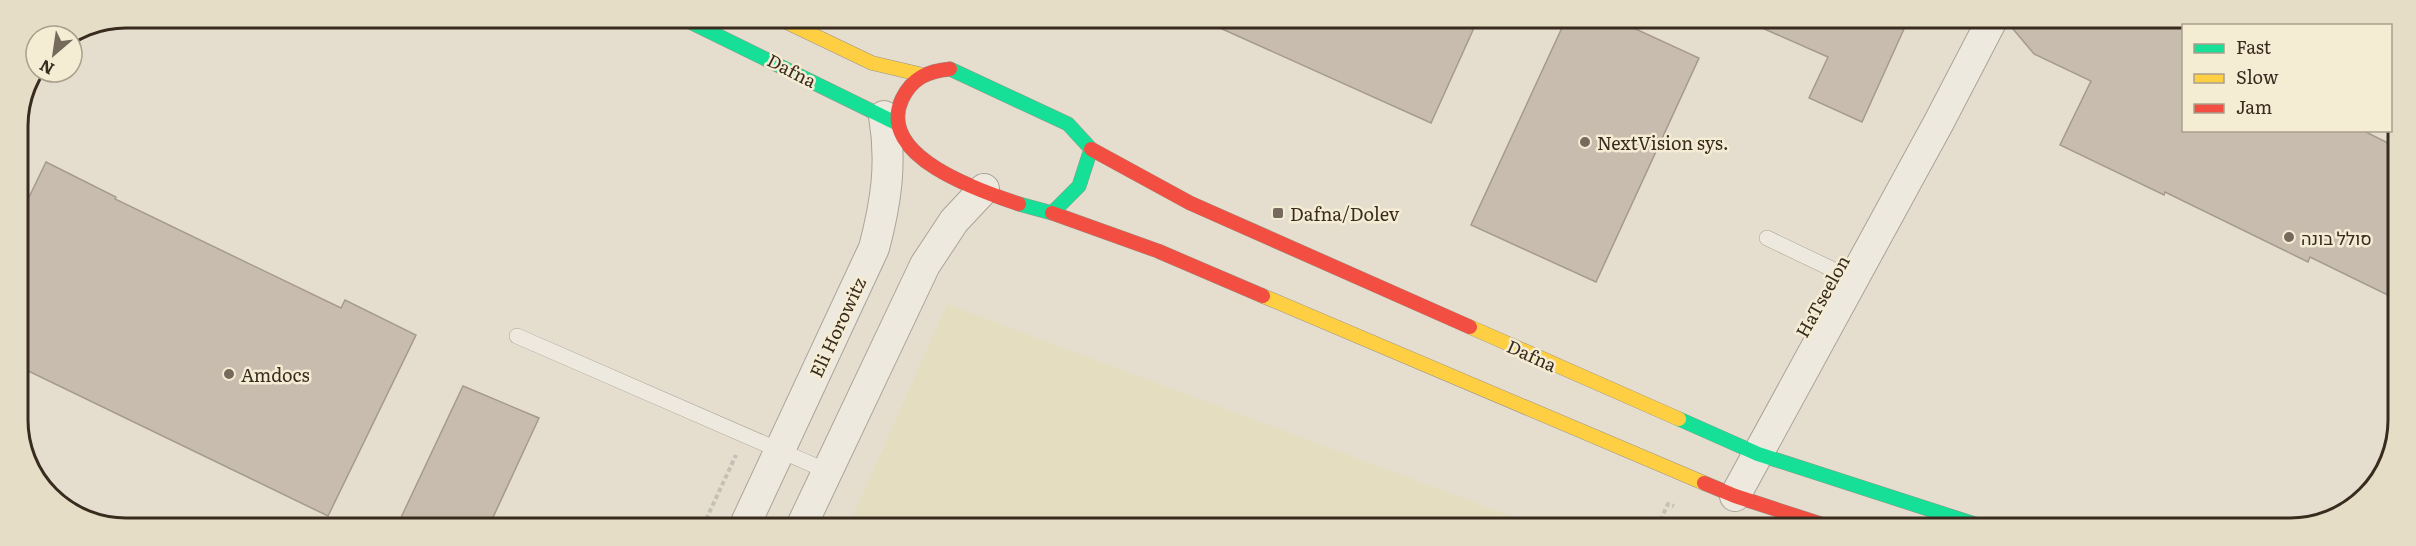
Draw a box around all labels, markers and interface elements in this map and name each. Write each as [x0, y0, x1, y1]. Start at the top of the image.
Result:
north arrow [24, 24, 84, 84]
legend [2182, 24, 2392, 132]
text: Fast [2236, 33, 2272, 60]
street label: Dafna [763, 46, 822, 94]
text: N [35, 54, 58, 82]
text: Slow [2236, 63, 2279, 90]
text: Jam [2236, 93, 2272, 120]
place label: NextVision sys. [1597, 129, 1729, 156]
marker: NextVision sys. [1578, 135, 1592, 149]
place label: Dafna/Dolev [1290, 200, 1400, 227]
marker: Dafna/Dolev [1271, 206, 1285, 220]
place label: סולל בונה [2301, 224, 2372, 251]
marker: סולל בונה [2282, 230, 2296, 244]
street label: HaTseelon [1788, 250, 1856, 342]
street label: Eli Horowitz [802, 272, 872, 382]
street label: Dafna [1503, 332, 1562, 378]
place label: Amdocs [241, 361, 310, 388]
marker: Amdocs [222, 367, 236, 381]

